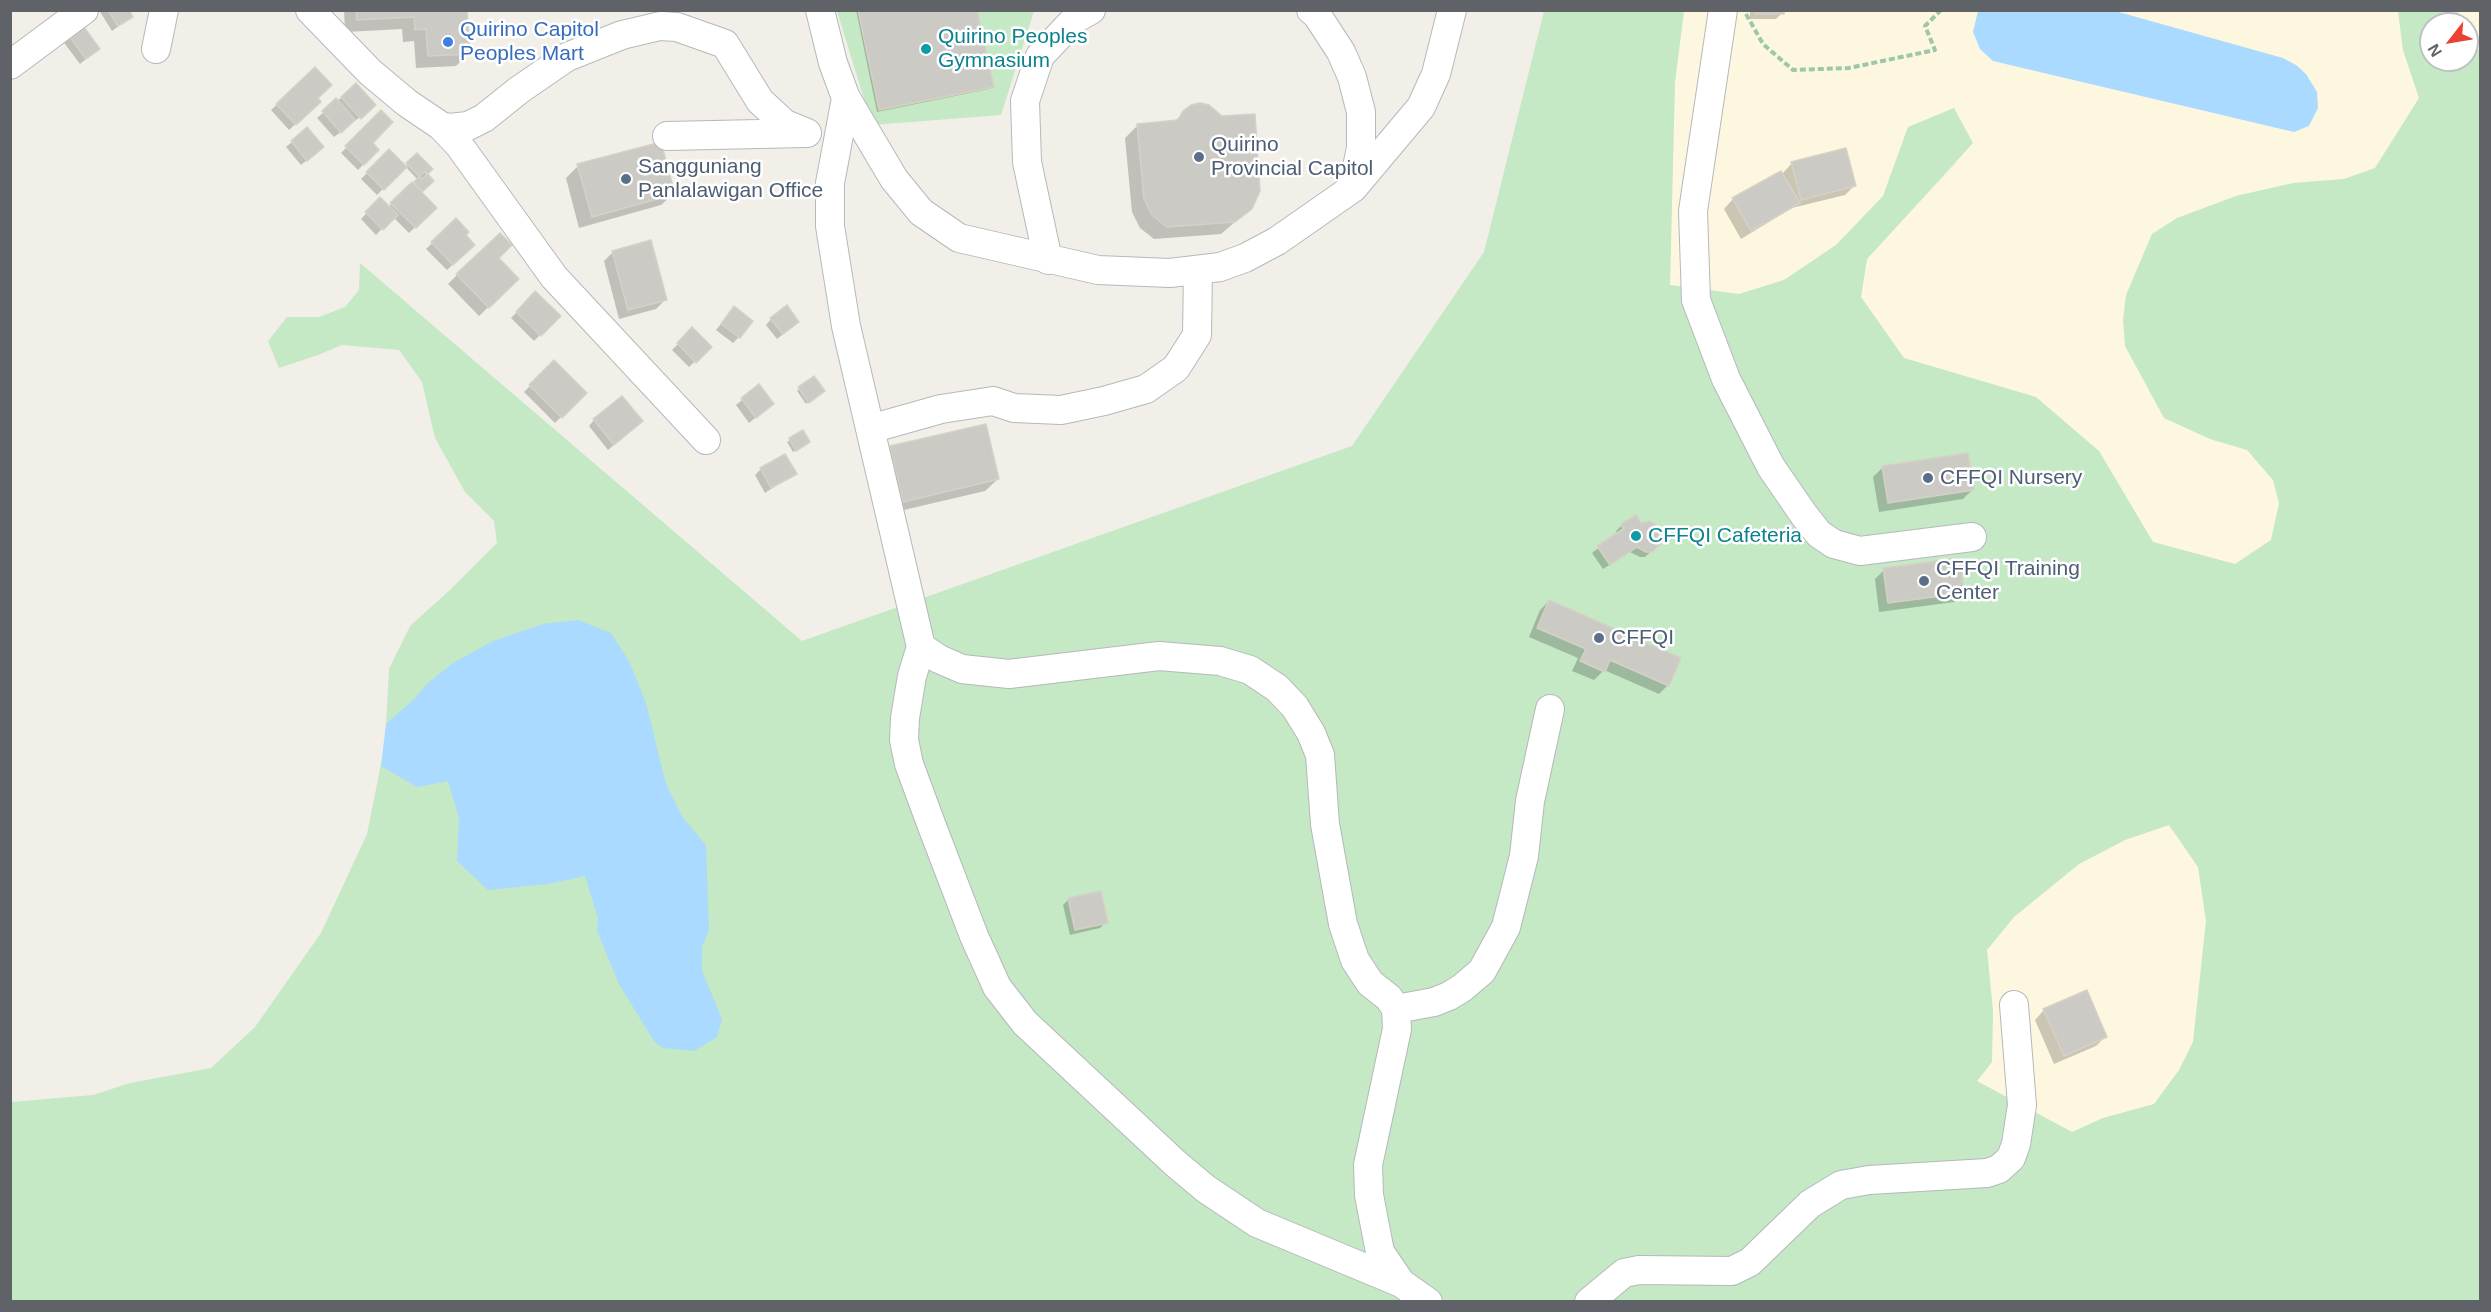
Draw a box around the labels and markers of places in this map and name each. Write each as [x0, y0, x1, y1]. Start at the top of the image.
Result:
place label: Quirino Capitol Peoples Mart [460, 17, 599, 67]
place label: Quirino Peoples Gymnasium [938, 24, 1087, 74]
marker: Quirino Capitol Peoples Mart [441, 35, 455, 49]
marker: Quirino Peoples Gymnasium [919, 42, 933, 56]
place label: Quirino Provincial Capitol [1211, 132, 1373, 182]
marker: Quirino Provincial Capitol [1192, 150, 1206, 164]
place label: Sangguniang Panlalawigan Office [638, 154, 823, 204]
marker: Sangguniang Panlalawigan Office [619, 172, 633, 186]
place label: CFFQI Nursery [1940, 465, 2082, 491]
marker: CFFQI Nursery [1921, 471, 1935, 485]
place label: CFFQI Cafeteria [1648, 523, 1802, 549]
marker: CFFQI Cafeteria [1629, 529, 1643, 543]
place label: CFFQI Training Center [1936, 556, 2080, 606]
marker: CFFQI Training Center [1917, 574, 1931, 588]
place label: CFFQI [1611, 625, 1674, 651]
marker: CFFQI [1592, 631, 1606, 645]

